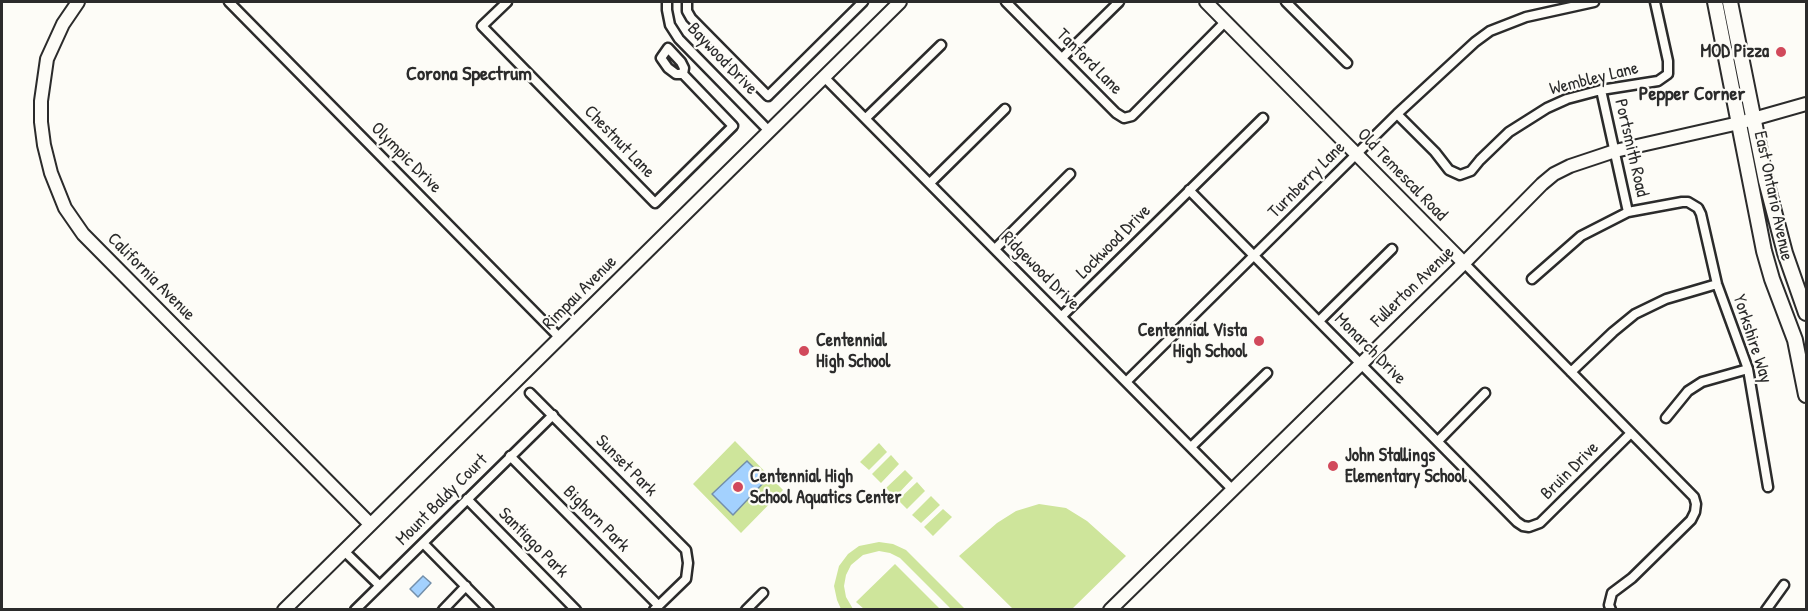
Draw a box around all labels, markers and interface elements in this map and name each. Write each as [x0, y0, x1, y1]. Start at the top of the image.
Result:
street label: Baywood Drive [682, 19, 762, 99]
street label: Tanford Lane [1051, 24, 1127, 100]
place label: MOD Pizza [1700, 41, 1769, 63]
marker: MOD Pizza [1774, 45, 1788, 59]
street label: Wembley Lane [1547, 58, 1641, 100]
district label: Corona Spectrum [406, 63, 532, 87]
district label: Pepper Corner [1639, 83, 1745, 107]
street label: Portsmith Road [1609, 97, 1653, 199]
street label: Chestnut Lane [579, 101, 659, 183]
street label: Olympic Drive [366, 118, 446, 198]
street label: Old Temescal Road [1352, 124, 1452, 226]
street label: East Ontario Avenue [1749, 129, 1797, 263]
street label: Turnberry Lane [1264, 137, 1350, 223]
street label: Lockwood Drive [1072, 200, 1156, 284]
street label: Ridgewood Drive [996, 227, 1084, 315]
street label: California Avenue [103, 229, 199, 325]
street label: Fullerton Avenue [1367, 242, 1459, 332]
street label: Rimpau Avenue [538, 251, 622, 335]
street label: Yorkshire Way [1727, 292, 1777, 386]
street label: Monarch Drive [1330, 309, 1410, 389]
place label: Centennial Vista High School [1138, 320, 1247, 362]
place label: Centennial High School [816, 330, 890, 372]
marker: Centennial Vista High School [1252, 334, 1266, 348]
marker: Centennial High School [797, 344, 811, 358]
street label: Sunset Park [591, 431, 661, 501]
street label: Bruin Drive [1536, 437, 1604, 505]
place label: John Stallings Elementary School [1345, 445, 1466, 488]
street label: Mount Baldy Court [392, 450, 492, 550]
marker: John Stallings Elementary School [1326, 459, 1340, 473]
place label: Centennial High School Aquatics Center [750, 466, 901, 508]
marker: Centennial High School Aquatics Center [731, 480, 745, 494]
street label: Bighorn Park [558, 481, 634, 557]
street label: Santiago Park [493, 503, 573, 583]

